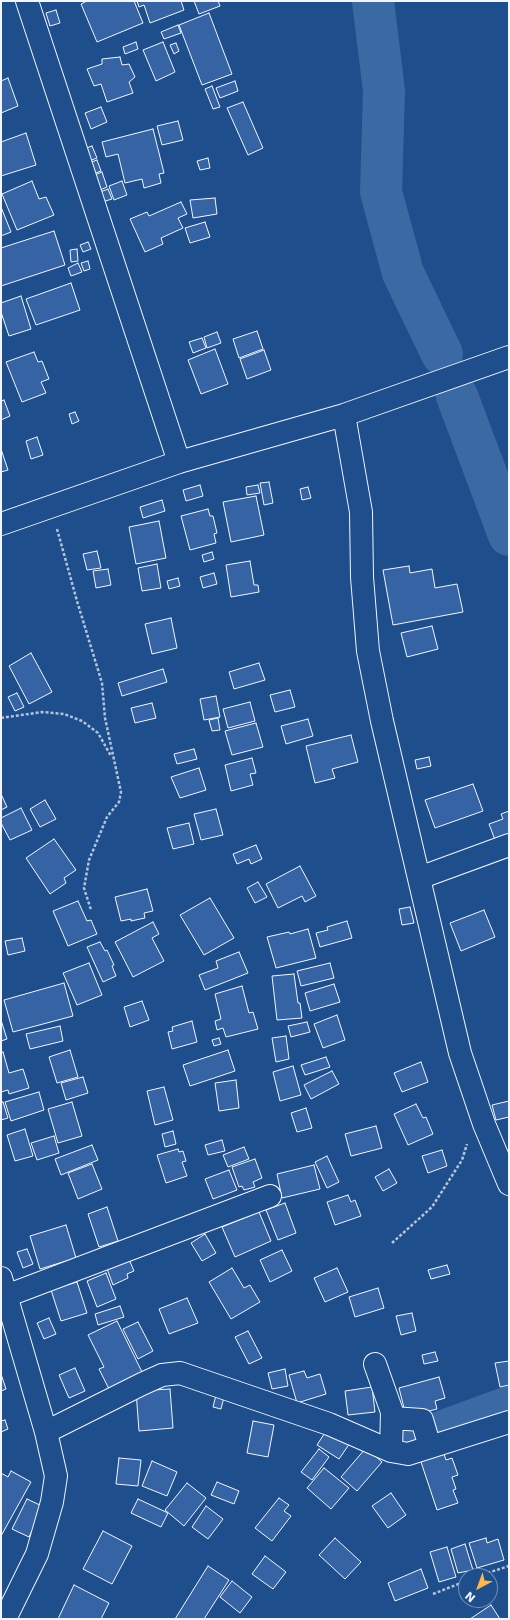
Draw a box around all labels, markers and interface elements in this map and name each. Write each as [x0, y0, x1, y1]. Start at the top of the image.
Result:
north arrow [458, 1568, 498, 1608]
text: N [463, 1589, 478, 1605]

